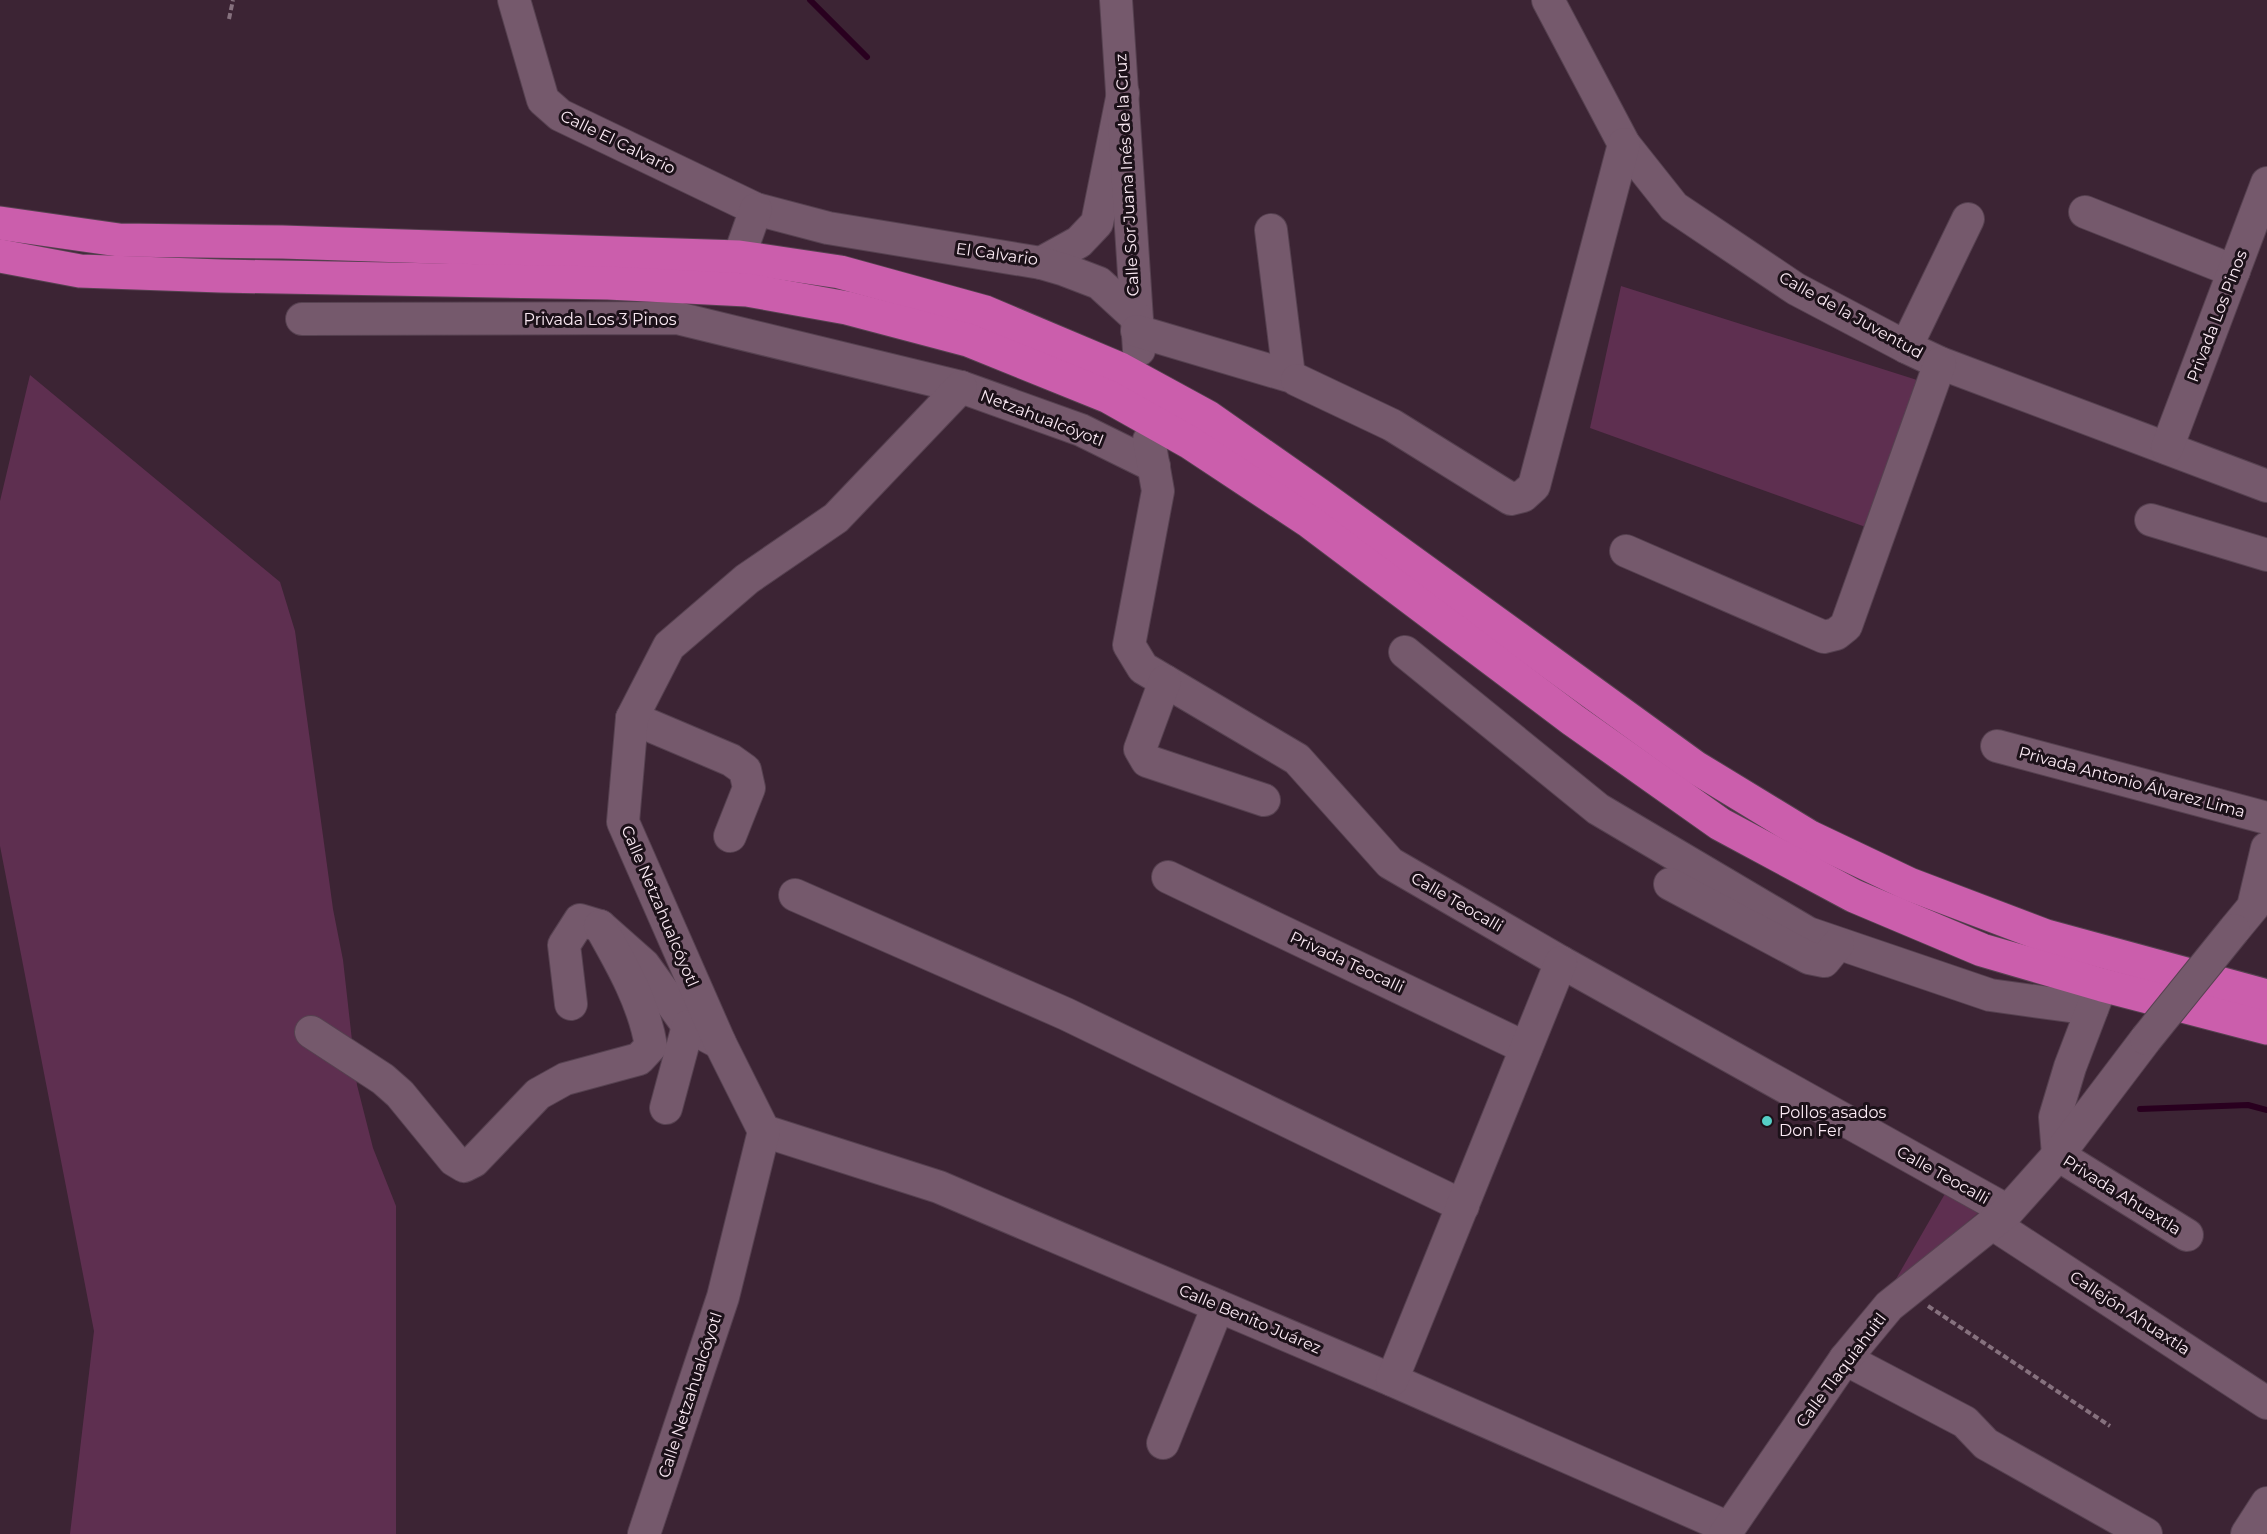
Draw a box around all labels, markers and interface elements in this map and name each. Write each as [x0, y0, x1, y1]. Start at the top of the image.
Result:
street label: Calle Sor Juana Inés de la Cruz [1111, 53, 1143, 297]
street label: Calle El Calvario [557, 106, 679, 178]
street label: El Calvario [955, 239, 1039, 269]
street label: Privada Los Pinos [2183, 247, 2251, 385]
street label: Calle de la Juventud [1776, 268, 1926, 362]
street label: Privada Los 3 Pinos [524, 310, 677, 329]
street label: Netzahualcóyotl [978, 386, 1106, 450]
street label: Privada Antonio Álvarez Lima [2017, 743, 2247, 821]
street label: Calle Netzahualcóyotl [617, 823, 703, 989]
street label: Calle Teocalli [1408, 868, 1506, 936]
street label: Privada Teocalli [1287, 927, 1407, 997]
place label: Pollos asados Don Fer [1779, 1103, 1887, 1140]
marker: Pollos asados Don Fer [1760, 1114, 1774, 1128]
street label: Calle Teocalli [1894, 1142, 1992, 1208]
street label: Privada Ahuaxtla [2060, 1151, 2184, 1239]
street label: Callejón Ahuaxtla [2066, 1267, 2194, 1359]
street label: Calle Benito Juárez [1176, 1280, 1324, 1358]
street label: Calle Tlaquiahuitl [1792, 1309, 1890, 1431]
street label: Calle Netzahualcóyotl [654, 1310, 726, 1480]

